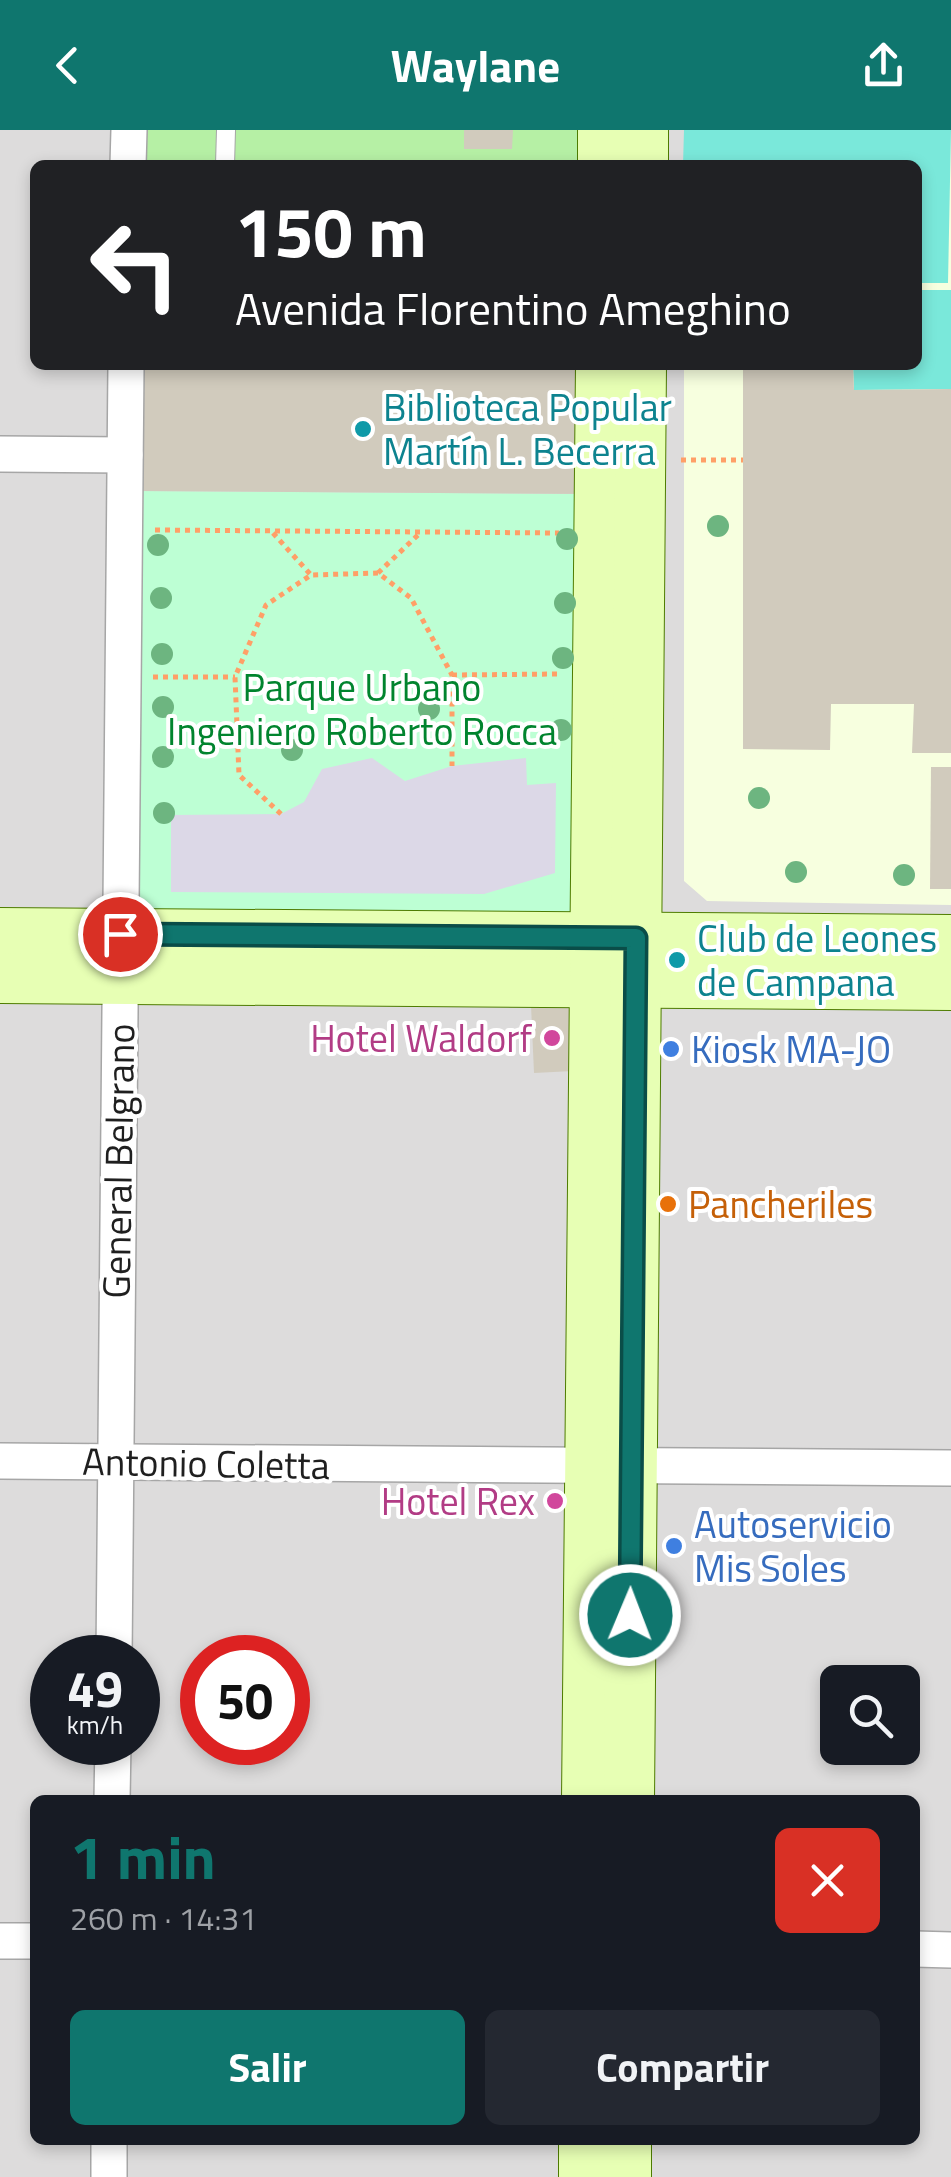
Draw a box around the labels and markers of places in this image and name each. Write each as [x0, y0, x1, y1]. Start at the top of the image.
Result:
place label: Biblioteca Popular Martín L. Becerra [383, 378, 672, 480]
marker: Biblioteca Popular Martín L. Becerra [352, 418, 374, 440]
pin [78, 892, 163, 977]
place label: Club de Leones de Campana [697, 909, 937, 1011]
marker: Club de Leones de Campana [666, 949, 688, 971]
place label: Hotel Waldorf [310, 1009, 532, 1067]
place label: Kiosk MA-JO [691, 1020, 891, 1078]
marker: Hotel Waldorf [541, 1027, 563, 1049]
marker: Kiosk MA-JO [660, 1038, 682, 1060]
place label: Pancheriles [688, 1175, 873, 1233]
marker: Pancheriles [657, 1193, 679, 1215]
place label: Hotel Rex [381, 1472, 535, 1530]
marker: Hotel Rex [544, 1490, 566, 1512]
place label: Autoservicio Mis Soles [694, 1495, 892, 1597]
marker: Autoservicio Mis Soles [663, 1535, 685, 1557]

